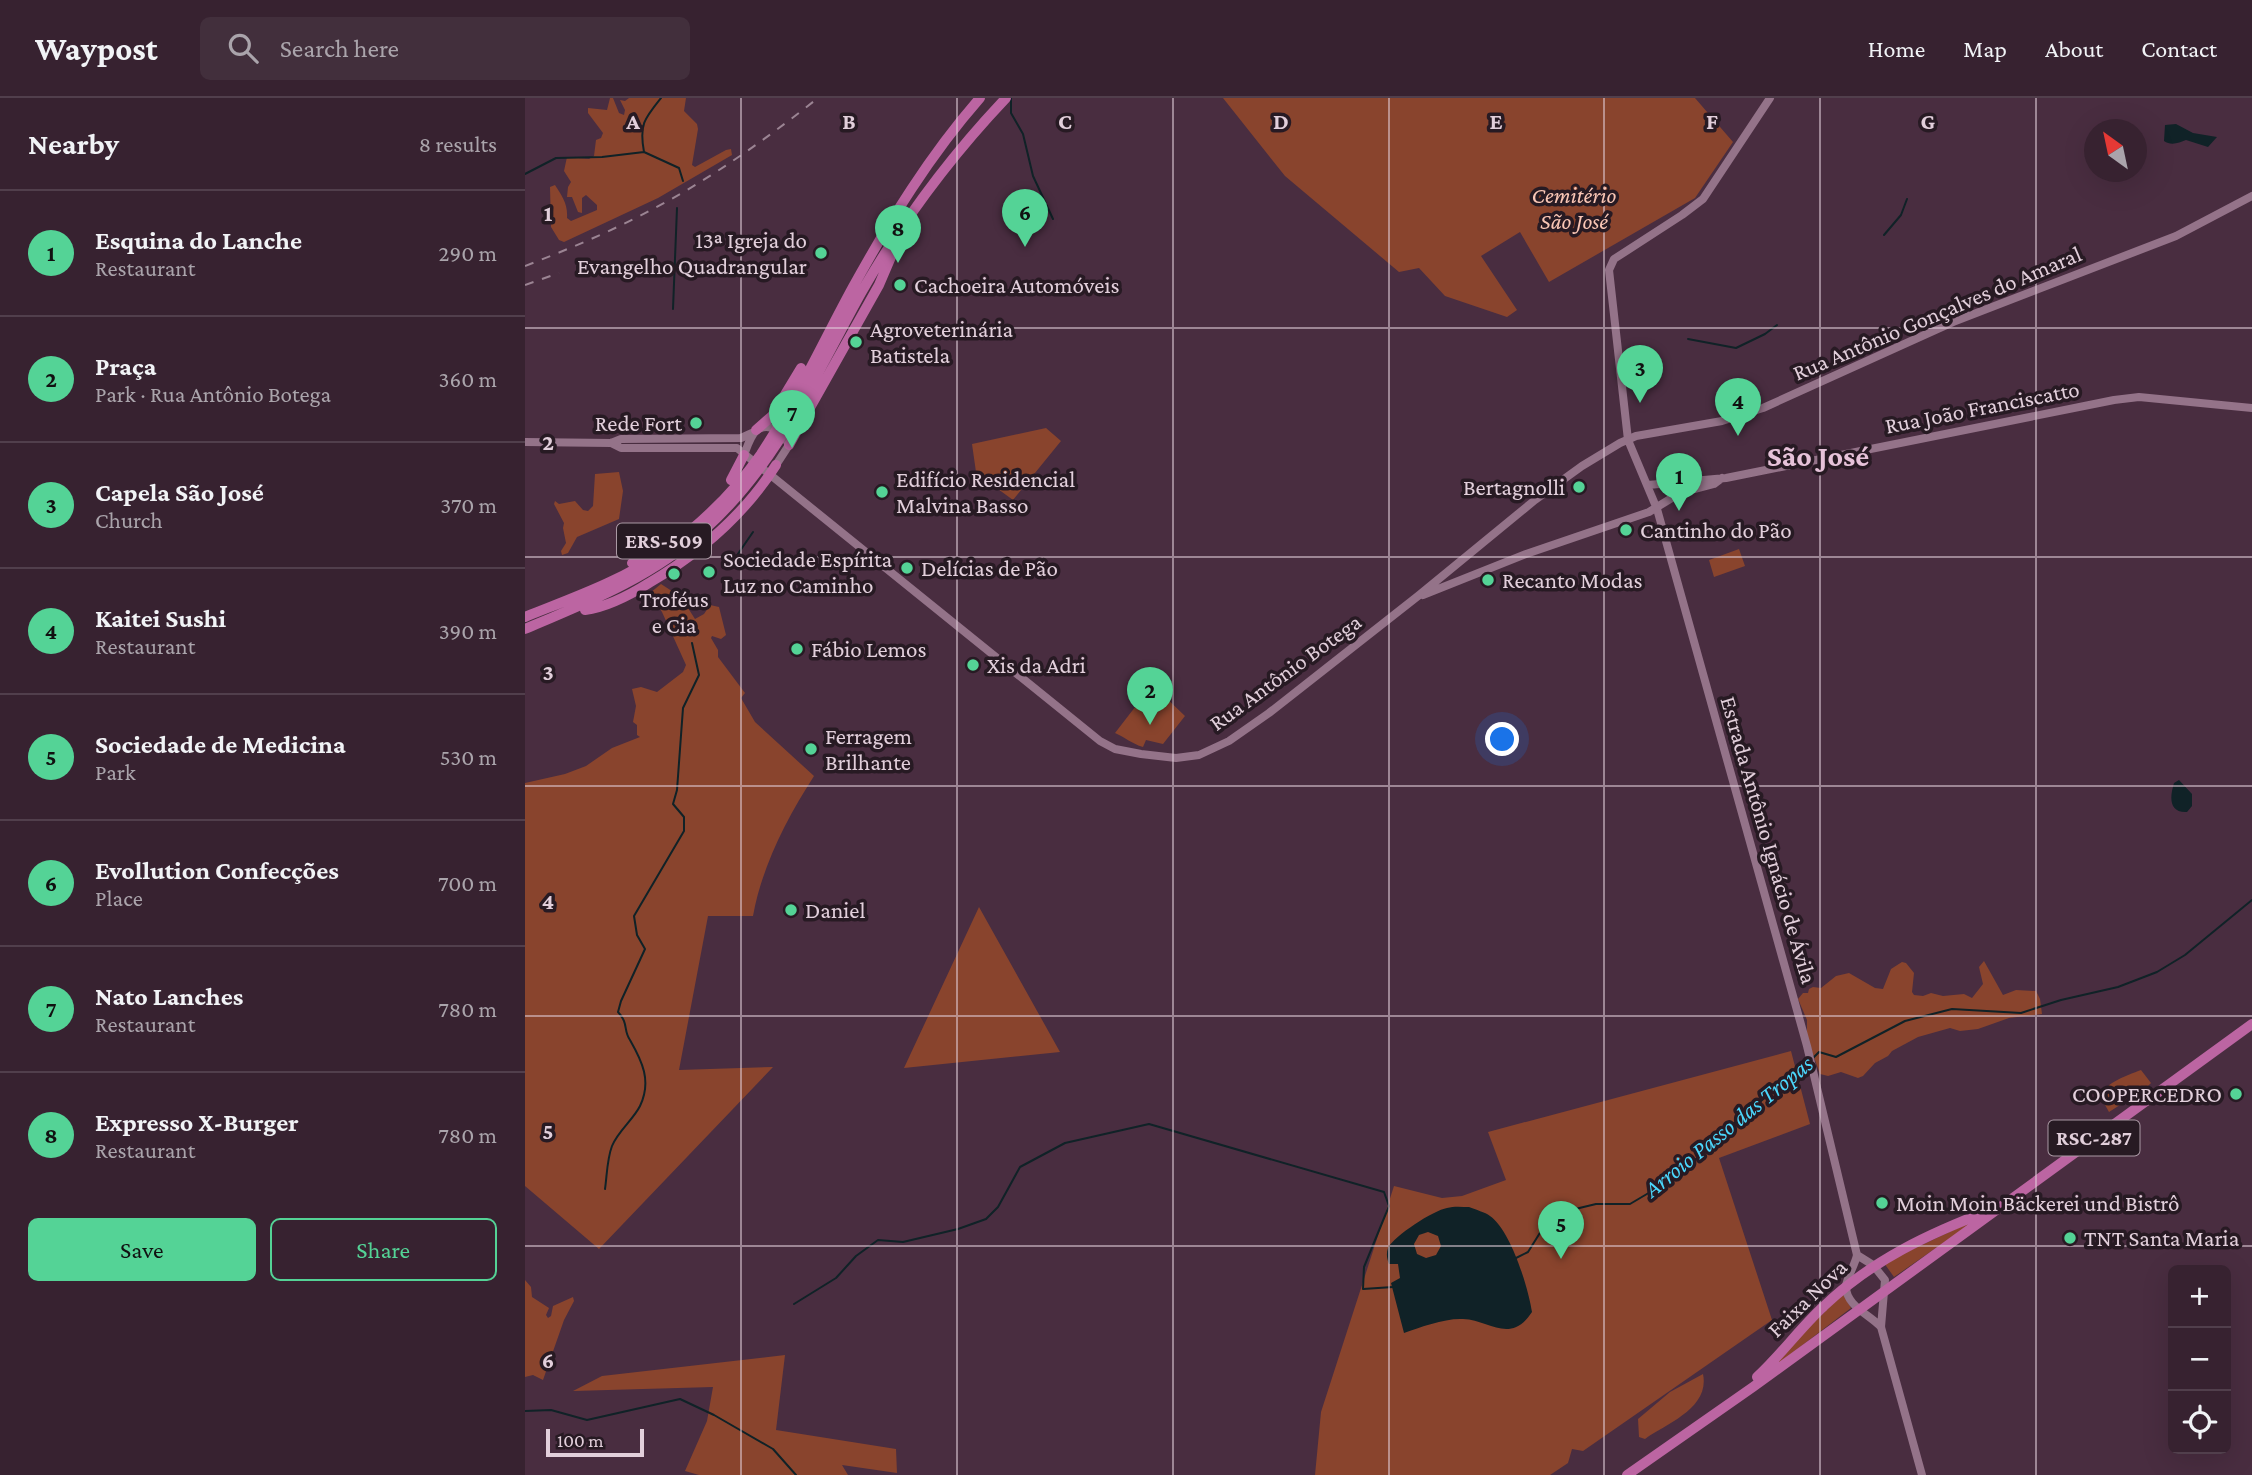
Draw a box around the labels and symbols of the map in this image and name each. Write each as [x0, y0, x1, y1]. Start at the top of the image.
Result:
text: A [625, 108, 640, 134]
text: B [842, 108, 856, 134]
text: C [1058, 108, 1072, 134]
text: D [1273, 108, 1289, 134]
text: E [1489, 108, 1503, 134]
text: F [1706, 108, 1718, 134]
text: G [1921, 108, 1936, 134]
north arrow [2084, 119, 2147, 182]
park label: Cemitério São José [1532, 182, 1617, 234]
pin: 6 [1002, 189, 1048, 247]
text: 1 [544, 200, 553, 226]
pin: 8 [875, 205, 921, 263]
place label: 13ª Igreja do Evangelho Quadrangular [577, 227, 807, 279]
street label: Rua Antônio Gonçalves do Amaral [1789, 240, 2085, 386]
marker: 13ª Igreja do Evangelho Quadrangular [813, 245, 829, 261]
place label: Cachoeira Automóveis [914, 272, 1119, 298]
marker: Cachoeira Automóveis [892, 277, 908, 293]
place label: Agroveterinária Batistela [870, 316, 1014, 368]
marker: Agroveterinária Batistela [848, 334, 864, 350]
pin: 3 [1617, 345, 1663, 403]
street label: Rua João Franciscatto [1883, 375, 2081, 439]
pin: 4 [1715, 378, 1761, 436]
pin: 7 [769, 390, 815, 448]
place label: Rede Fort [595, 410, 682, 436]
marker: Rede Fort [688, 415, 704, 431]
text: 2 [542, 429, 554, 455]
district label: São José [1767, 439, 1869, 472]
pin: 1 [1656, 453, 1702, 511]
place label: Edifício Residencial Malvina Basso [896, 466, 1075, 518]
place label: Bertagnolli [1463, 474, 1565, 500]
marker: Bertagnolli [1571, 479, 1587, 495]
marker: Edifício Residencial Malvina Basso [874, 484, 890, 500]
place label: Cantinho do Pão [1640, 517, 1792, 543]
marker: Cantinho do Pão [1618, 522, 1634, 538]
road number: ERS-509 [617, 524, 711, 558]
place label: Sociedade Espírita Luz no Caminho [723, 546, 892, 598]
place label: Delícias de Pão [921, 555, 1058, 581]
marker: Delícias de Pão [899, 560, 915, 576]
marker: Sociedade Espírita Luz no Caminho [701, 564, 717, 580]
marker: Troféus e Cia [666, 566, 682, 582]
place label: Recanto Modas [1502, 567, 1643, 593]
marker: Recanto Modas [1480, 572, 1496, 588]
place label: Troféus e Cia [639, 586, 709, 638]
street label: Rua Antônio Botega [1204, 608, 1366, 736]
place label: Fábio Lemos [811, 636, 927, 662]
marker: Fábio Lemos [789, 641, 805, 657]
place label: Xis da Adri [987, 652, 1086, 678]
marker: Xis da Adri [965, 657, 981, 673]
text: 3 [542, 659, 554, 685]
pin: 2 [1127, 667, 1173, 725]
street label: Estrada Antônio Ignácio de Ávila [1715, 693, 1823, 987]
your location [1485, 722, 1519, 756]
place label: Ferragem Brilhante [825, 723, 912, 775]
marker: Ferragem Brilhante [803, 741, 819, 757]
text: 4 [542, 888, 554, 914]
place label: Daniel [805, 897, 866, 923]
marker: Daniel [783, 902, 799, 918]
water label: Arroio Passo das Tropas [1637, 1049, 1818, 1203]
place label: COOPERCEDRO [2072, 1081, 2222, 1107]
marker: COOPERCEDRO [2228, 1086, 2244, 1102]
text: 5 [542, 1118, 554, 1144]
road number: RSC-287 [2049, 1121, 2139, 1156]
place label: Moin Moin Bäckerei und Bistrô [1896, 1190, 2179, 1216]
marker: Moin Moin Bäckerei und Bistrô [1874, 1195, 1890, 1211]
pin: 5 [1538, 1201, 1584, 1259]
place label: TNT Santa Maria [2084, 1225, 2240, 1251]
marker: TNT Santa Maria [2062, 1230, 2078, 1246]
street label: Faixa Nova [1762, 1253, 1852, 1342]
text: 6 [542, 1347, 554, 1373]
scale bar [546, 1426, 644, 1458]

